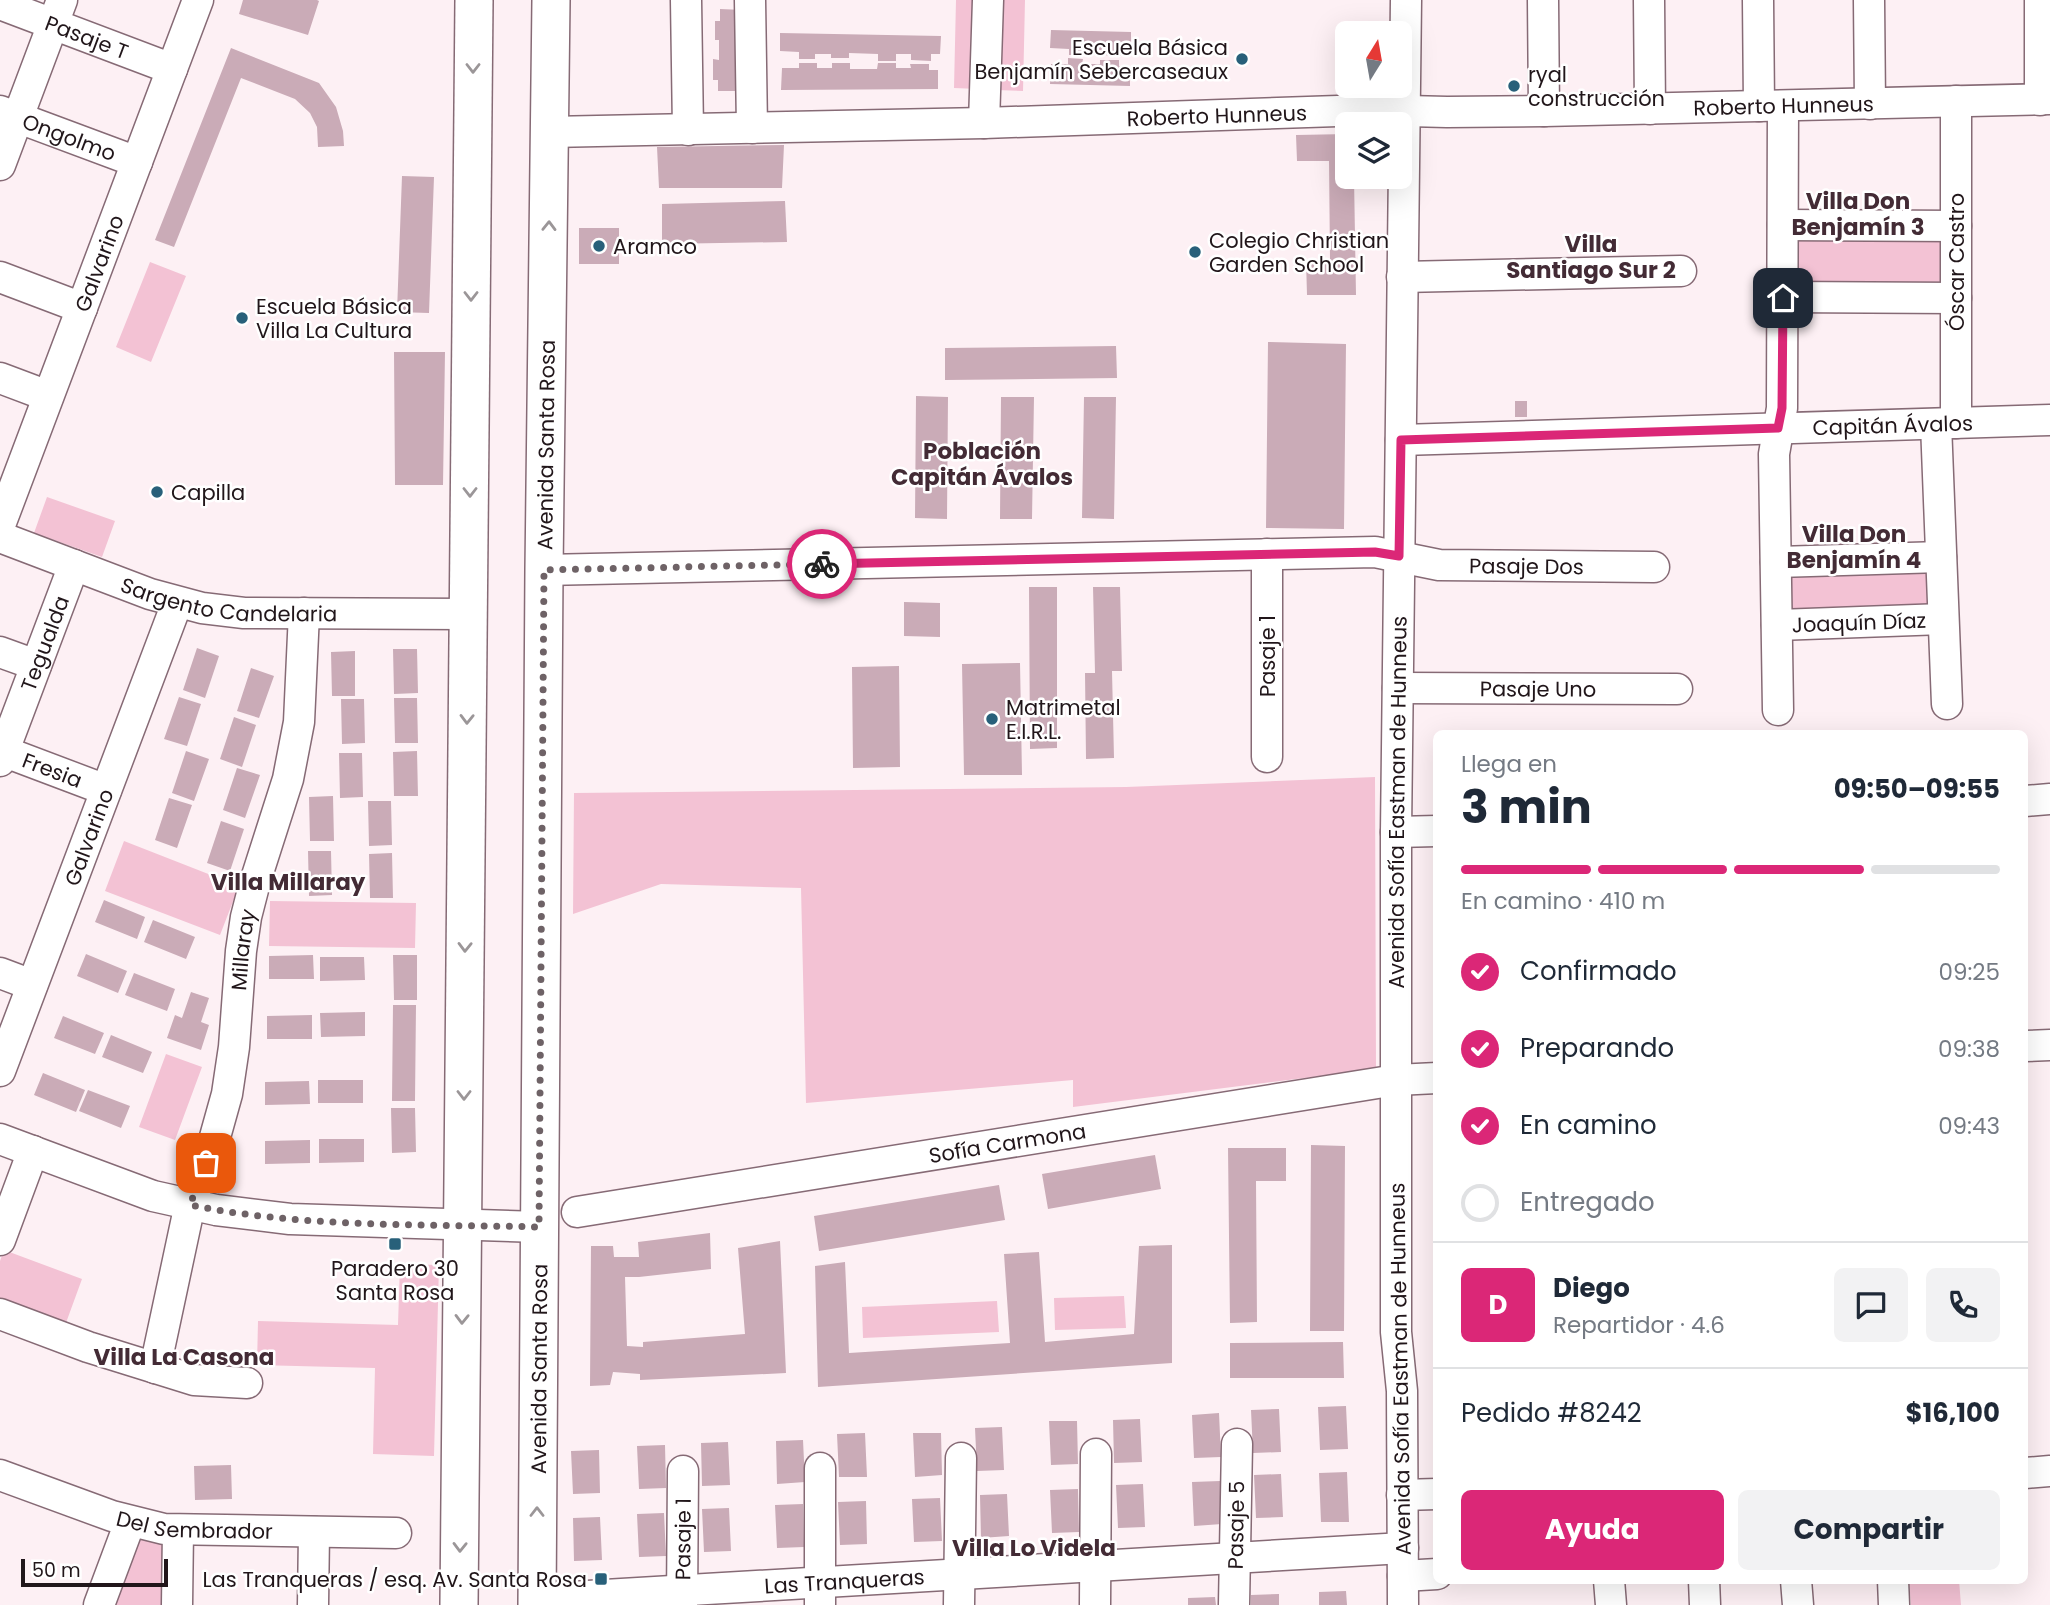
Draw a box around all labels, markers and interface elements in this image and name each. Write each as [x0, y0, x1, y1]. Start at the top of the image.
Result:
street label: Pasaje T [41, 8, 133, 66]
north arrow [1335, 21, 1412, 98]
map controls [1335, 21, 1412, 189]
place label: Escuela Básica Benjamín Sebercaseaux [974, 33, 1228, 86]
marker: Escuela Básica Benjamín Sebercaseaux [1234, 51, 1250, 67]
place label: ryal construcción [1528, 60, 1665, 113]
one-way arrow [465, 63, 481, 74]
marker: ryal construcción [1506, 78, 1522, 94]
street label: Roberto Hunneus [1693, 89, 1874, 122]
street label: Roberto Hunneus [1126, 98, 1307, 133]
street label: Ongolmo [18, 106, 120, 167]
button: layers [1335, 112, 1412, 189]
district label: Villa Don Benjamín 3 [1791, 185, 1925, 243]
street label: Óscar Castro [1942, 193, 1971, 331]
street label: Galvarino [67, 210, 130, 316]
one-way arrow [541, 221, 557, 231]
place label: Colegio Christian Garden School [1209, 226, 1389, 279]
district label: Villa Santiago Sur 2 [1506, 228, 1676, 286]
place label: Aramco [613, 232, 697, 261]
marker: Aramco [591, 238, 607, 254]
marker: Colegio Christian Garden School [1187, 244, 1203, 260]
pin [1753, 268, 1813, 328]
icon: home [1764, 279, 1802, 317]
one-way arrow [463, 291, 479, 301]
place label: Escuela Básica Villa La Cultura [256, 292, 412, 345]
marker: Escuela Básica Villa La Cultura [234, 310, 250, 326]
street label: Avenida Santa Rosa [530, 340, 561, 550]
street label: Capitán Ávalos [1812, 408, 1973, 442]
district label: Población Capitán Ávalos [891, 435, 1073, 493]
place label: Capilla [171, 478, 245, 507]
marker: Capilla [149, 484, 165, 500]
one-way arrow [462, 487, 478, 498]
district label: Villa Don Benjamín 4 [1787, 518, 1921, 576]
courier [787, 529, 857, 599]
icon: bike [803, 545, 841, 583]
street label: Pasaje Dos [1469, 551, 1584, 581]
street label: Sargento Candelaria [117, 570, 337, 628]
street label: Tegualda [13, 591, 76, 695]
street label: Joaquín Díaz [1791, 605, 1927, 639]
street label: Pasaje 1 [1253, 615, 1282, 697]
street label: Avenida Sofía Eastman de Hunneus [1382, 616, 1413, 989]
street label: Pasaje Uno [1480, 674, 1596, 703]
place label: Matrimetal E.I.R.L. [1006, 693, 1121, 746]
marker: Matrimetal E.I.R.L. [984, 711, 1000, 727]
one-way arrow [460, 714, 475, 725]
street label: Fresia [18, 745, 86, 794]
text: Llega en [1461, 748, 1557, 780]
text: 09:50–09:55 [1834, 771, 2000, 807]
text: 3 min [1461, 775, 1592, 839]
street label: Galvarino [57, 785, 120, 890]
district label: Villa Millaray [211, 866, 366, 898]
text: En camino · 410 m [1461, 885, 1665, 917]
street label: Millaray [224, 906, 262, 991]
one-way arrow [457, 942, 473, 953]
icon: check [1461, 953, 1499, 991]
text: Confirmado [1520, 953, 1677, 989]
text: 09:25 [1938, 956, 2000, 988]
icon: check [1461, 1030, 1499, 1068]
text: Preparando [1520, 1030, 1674, 1066]
text: 09:38 [1938, 1033, 2000, 1065]
one-way arrow [456, 1090, 472, 1101]
icon: check [1461, 1107, 1499, 1145]
text: En camino [1520, 1107, 1657, 1143]
text: 09:43 [1938, 1110, 2000, 1142]
street label: Sofía Carmona [927, 1116, 1088, 1170]
pin [176, 1133, 236, 1193]
icon: bag [187, 1144, 225, 1182]
street label: Avenida Sofía Eastman de Hunneus [1382, 1182, 1418, 1556]
text: Entregado [1520, 1184, 1655, 1220]
marker: Paradero 30 Santa Rosa [387, 1236, 403, 1252]
place label: Paradero 30 Santa Rosa [331, 1254, 459, 1307]
street label: Avenida Santa Rosa [523, 1264, 554, 1474]
button: chat [1834, 1268, 1908, 1342]
button: phone [1926, 1268, 2000, 1342]
text: Diego [1553, 1270, 1630, 1306]
text: D [1489, 1287, 1507, 1323]
text: Repartidor · 4.6 [1553, 1309, 1725, 1341]
one-way arrow [454, 1314, 470, 1325]
district label: Villa La Casona [94, 1341, 274, 1373]
text: Pedido #8242 [1461, 1395, 1642, 1431]
text: $16,100 [1905, 1395, 2000, 1431]
street label: Pasaje 5 [1220, 1480, 1251, 1570]
button: Ayuda [1461, 1490, 1724, 1570]
button: Compartir [1738, 1490, 2000, 1570]
street label: Pasaje 1 [668, 1498, 697, 1580]
street label: Del Sembrador [113, 1503, 273, 1545]
one-way arrow [530, 1507, 545, 1518]
district label: Villa Lo Videla [952, 1532, 1116, 1564]
one-way arrow [452, 1542, 468, 1552]
scale bar [21, 1556, 168, 1588]
text: 50 m [32, 1557, 81, 1584]
street label: Las Tranqueras [764, 1562, 925, 1600]
place label: Las Tranqueras / esq. Av. Santa Rosa [203, 1565, 587, 1594]
marker: Las Tranqueras / esq. Av. Santa Rosa [593, 1571, 609, 1587]

